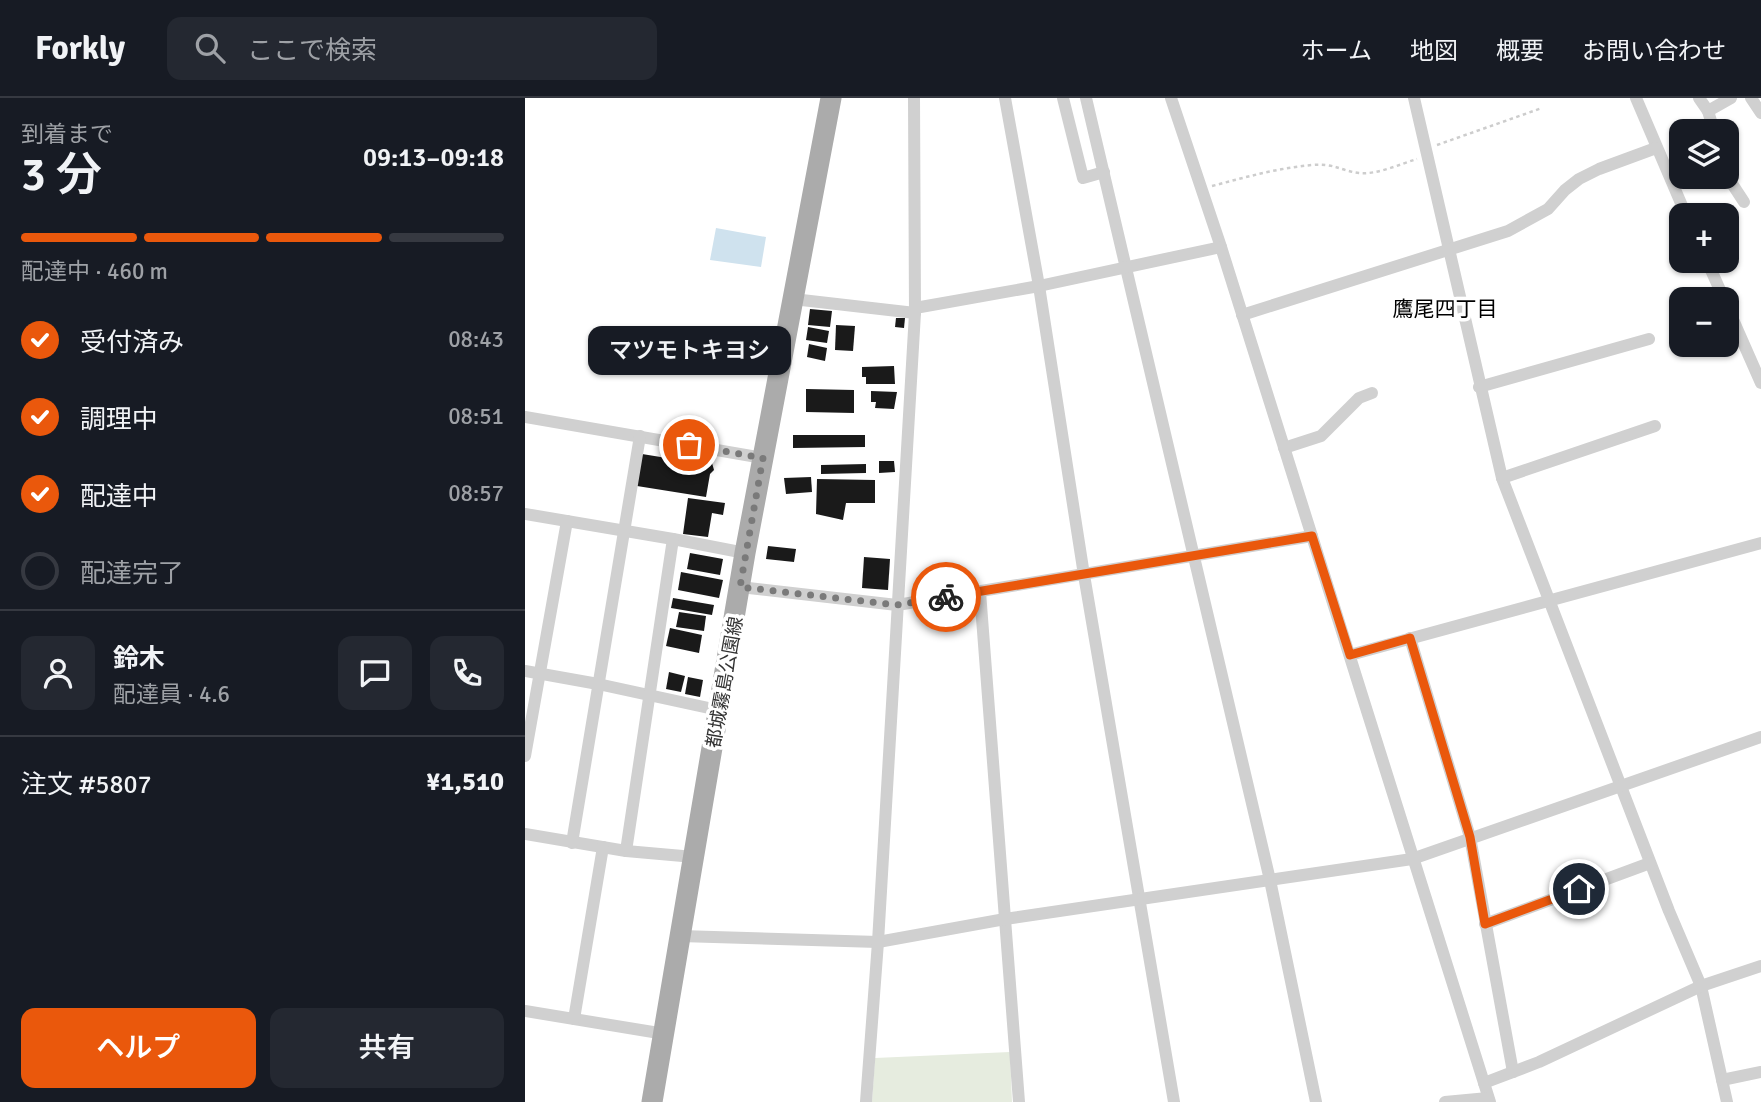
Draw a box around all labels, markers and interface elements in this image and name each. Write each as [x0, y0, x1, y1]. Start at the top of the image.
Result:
search box [167, 17, 657, 80]
text: Forkly [35, 28, 125, 69]
icon: search [191, 29, 229, 67]
text: ここで検索 [247, 35, 377, 67]
text: ホーム [1301, 36, 1372, 66]
text: 地図 [1410, 36, 1458, 66]
text: 概要 [1496, 36, 1544, 66]
text: お問い合わせ [1582, 36, 1726, 66]
map controls [1669, 119, 1739, 357]
button: layers [1669, 119, 1739, 189]
text: 到着まで [21, 120, 113, 149]
text: 09:13–09:18 [363, 142, 504, 174]
text: 3 分 [21, 147, 102, 203]
button: + [1669, 203, 1739, 273]
text: 配達中 · 460 m [21, 257, 168, 286]
button: − [1669, 287, 1739, 357]
district label: 鷹尾四丁目 [1393, 296, 1498, 322]
icon: check [21, 321, 59, 359]
text: 08:43 [448, 325, 504, 354]
callout: マツモトキヨシ [587, 326, 791, 375]
text: 受付済み [80, 327, 184, 359]
text: マツモトキヨシ [609, 336, 770, 365]
icon: check [21, 398, 59, 436]
text: 08:51 [448, 402, 504, 431]
text: 調理中 [80, 404, 158, 436]
pin [659, 415, 719, 475]
icon: bag [670, 426, 708, 464]
icon: check [21, 475, 59, 513]
text: 08:57 [448, 479, 504, 508]
text: 配達中 [80, 481, 158, 513]
text: 配達完了 [80, 558, 184, 590]
courier [911, 562, 981, 632]
icon: bike [927, 578, 965, 616]
street label: 都城霧島公園線 [702, 615, 748, 750]
button: person [21, 636, 95, 710]
button: chat [338, 636, 412, 710]
button: phone [430, 636, 504, 710]
text: 鈴木 [113, 643, 165, 675]
text: 配達員 · 4.6 [113, 680, 230, 709]
text: ¥1,510 [426, 766, 504, 798]
text: 注文 #5807 [21, 769, 152, 801]
pin [1549, 859, 1609, 919]
icon: home [1560, 870, 1598, 908]
button: ヘルプ [21, 1008, 256, 1088]
button: 共有 [270, 1008, 504, 1088]

